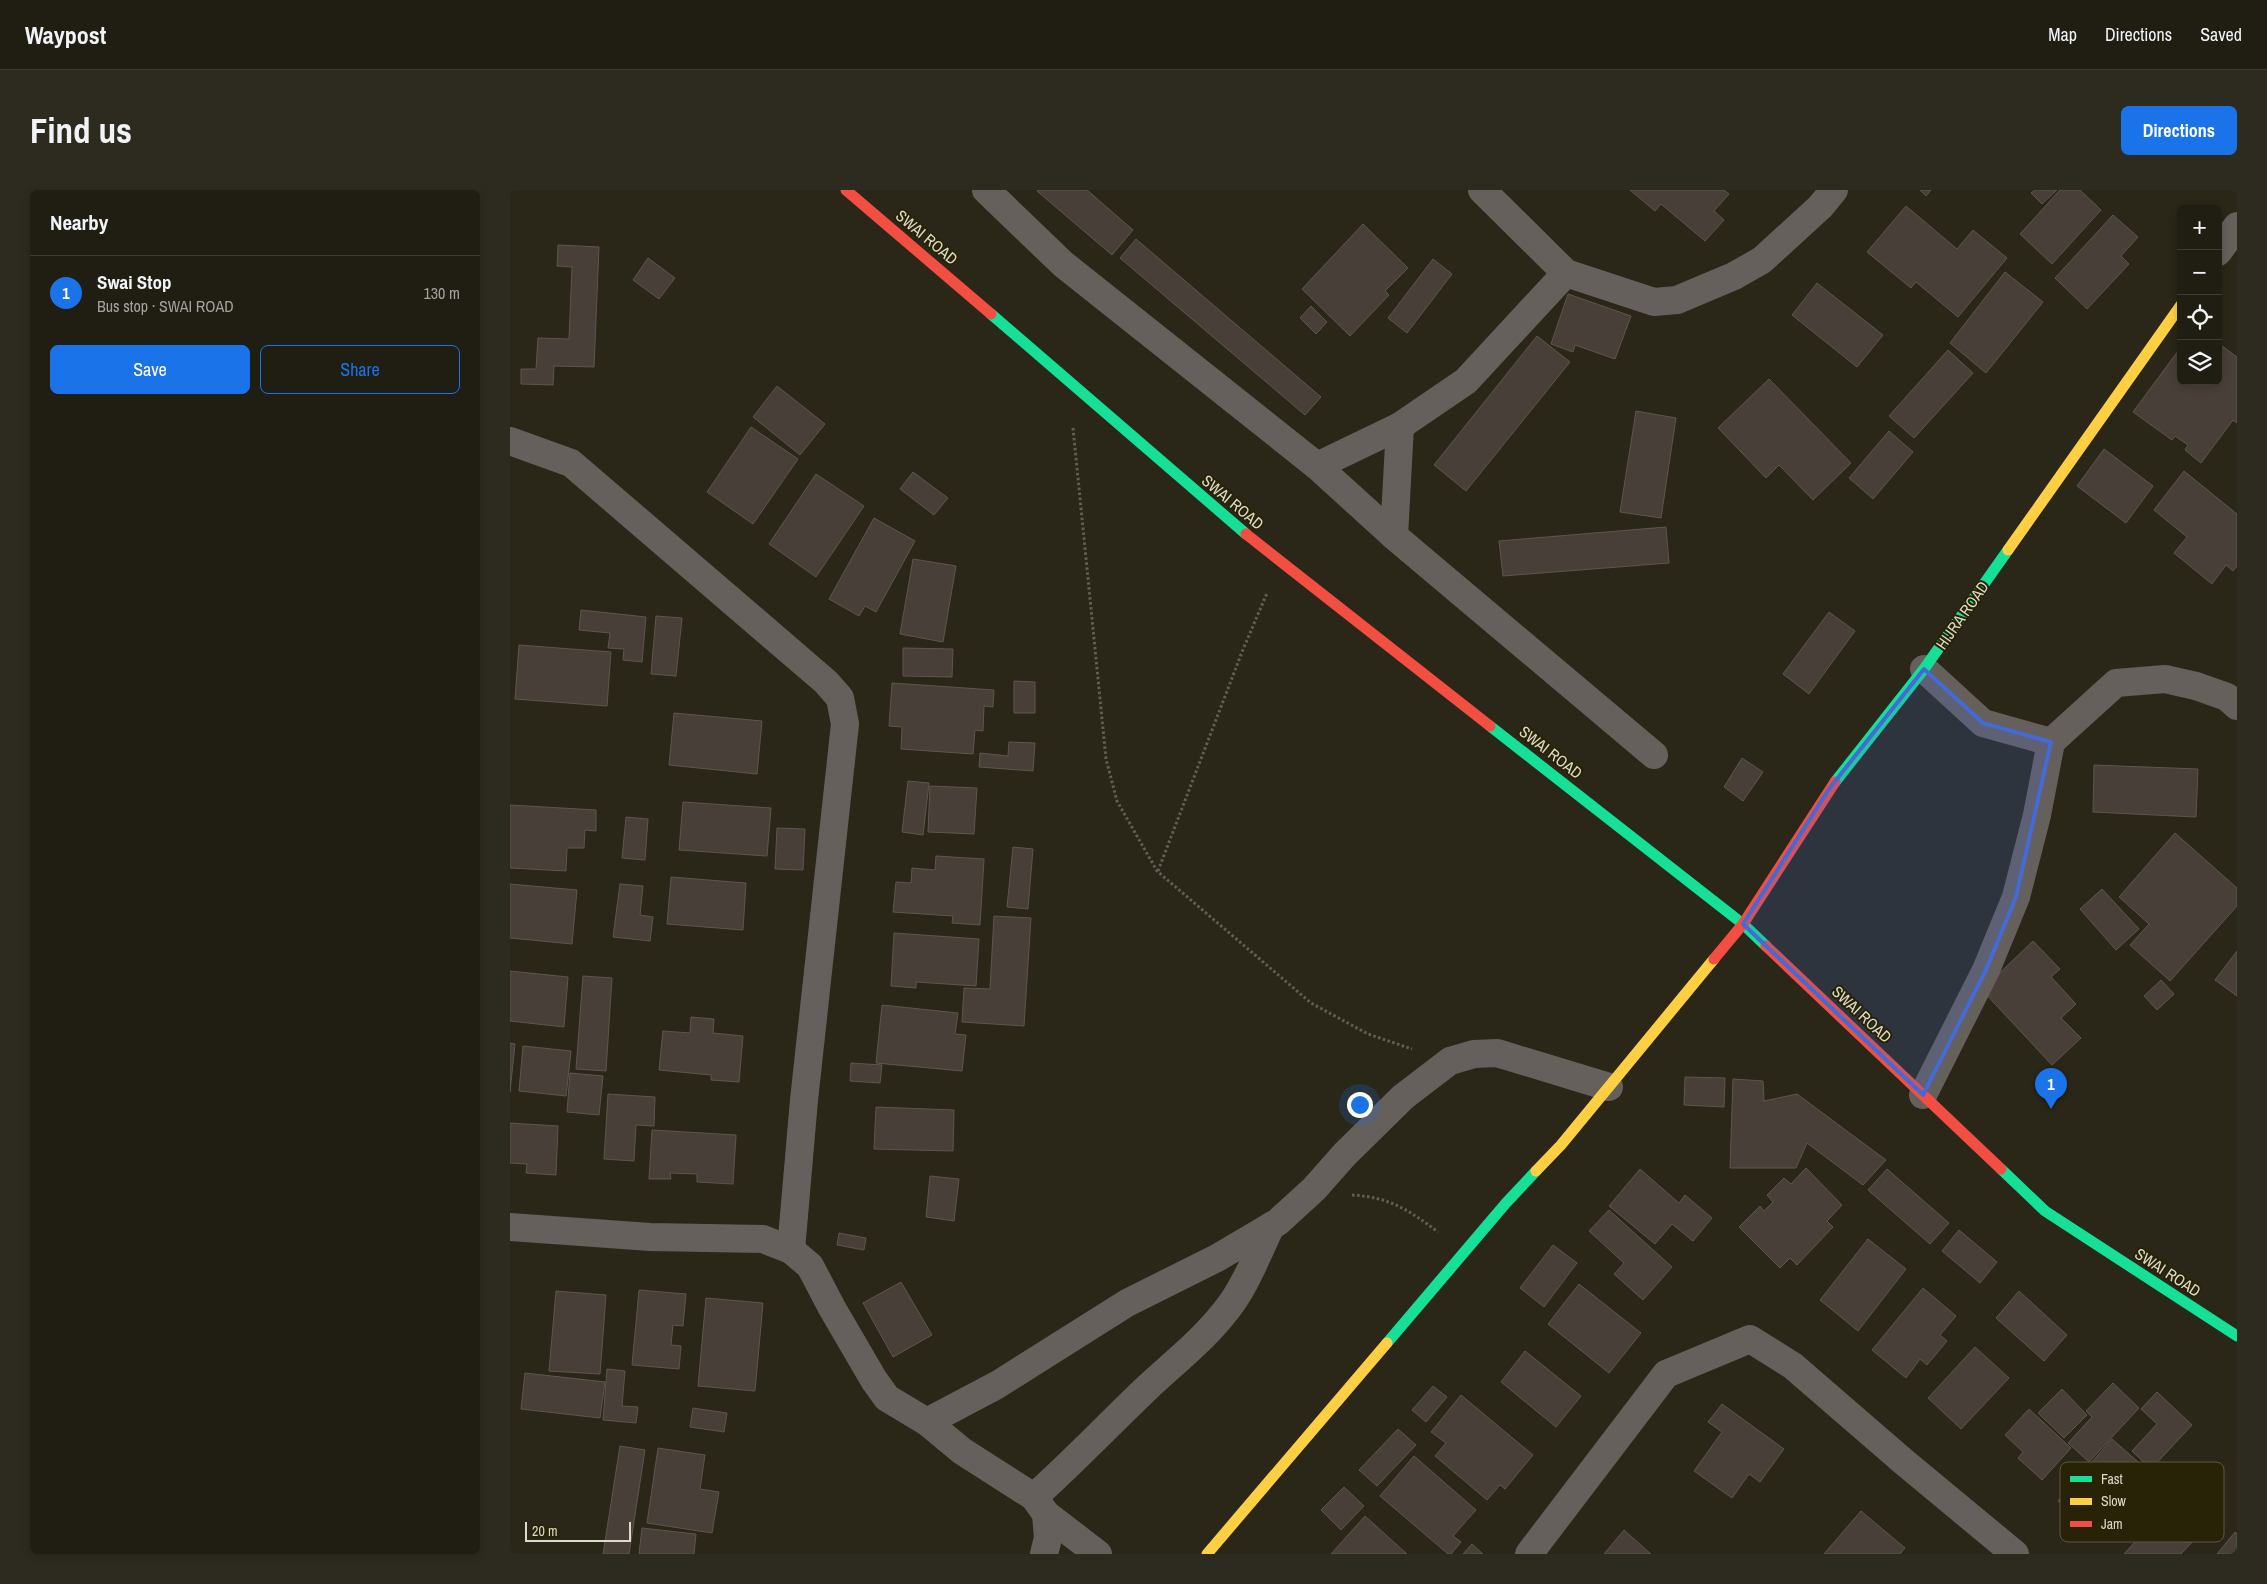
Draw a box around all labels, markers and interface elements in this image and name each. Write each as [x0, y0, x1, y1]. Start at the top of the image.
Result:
text: Waypost [25, 19, 106, 51]
text: Map [2048, 22, 2077, 47]
text: Directions [2105, 22, 2172, 47]
text: Saved [2200, 22, 2242, 47]
button: Directions [2121, 106, 2237, 155]
text: Find us [30, 107, 132, 154]
street label: SWAI ROAD [891, 205, 963, 269]
map controls [2177, 205, 2222, 385]
button: + [2177, 205, 2222, 250]
text: Nearby [50, 208, 108, 237]
button: − [2177, 250, 2222, 295]
text: Swai Stop [97, 269, 171, 295]
text: 1 [62, 282, 70, 304]
text: 130 m [424, 282, 460, 304]
text: Bus stop · SWAI ROAD [97, 295, 234, 317]
button: locate [2177, 295, 2222, 340]
button: layers [2177, 340, 2222, 385]
button: Save [50, 345, 250, 394]
button: Share [260, 345, 460, 394]
street label: SWAI ROAD [1197, 470, 1269, 534]
street label: HIJRA ROAD [1930, 576, 1994, 654]
street label: SWAI ROAD [1515, 720, 1587, 784]
street label: SWAI ROAD [1827, 981, 1897, 1047]
pin: 1 [2035, 1068, 2067, 1109]
your location [1347, 1092, 1373, 1118]
street label: SWAI ROAD [2131, 1242, 2205, 1302]
legend [2060, 1462, 2224, 1542]
text: Fast [2101, 1470, 2123, 1488]
text: Slow [2101, 1492, 2127, 1510]
text: Jam [2101, 1515, 2123, 1533]
scale bar [525, 1519, 631, 1542]
text: 20 m [532, 1522, 558, 1540]

